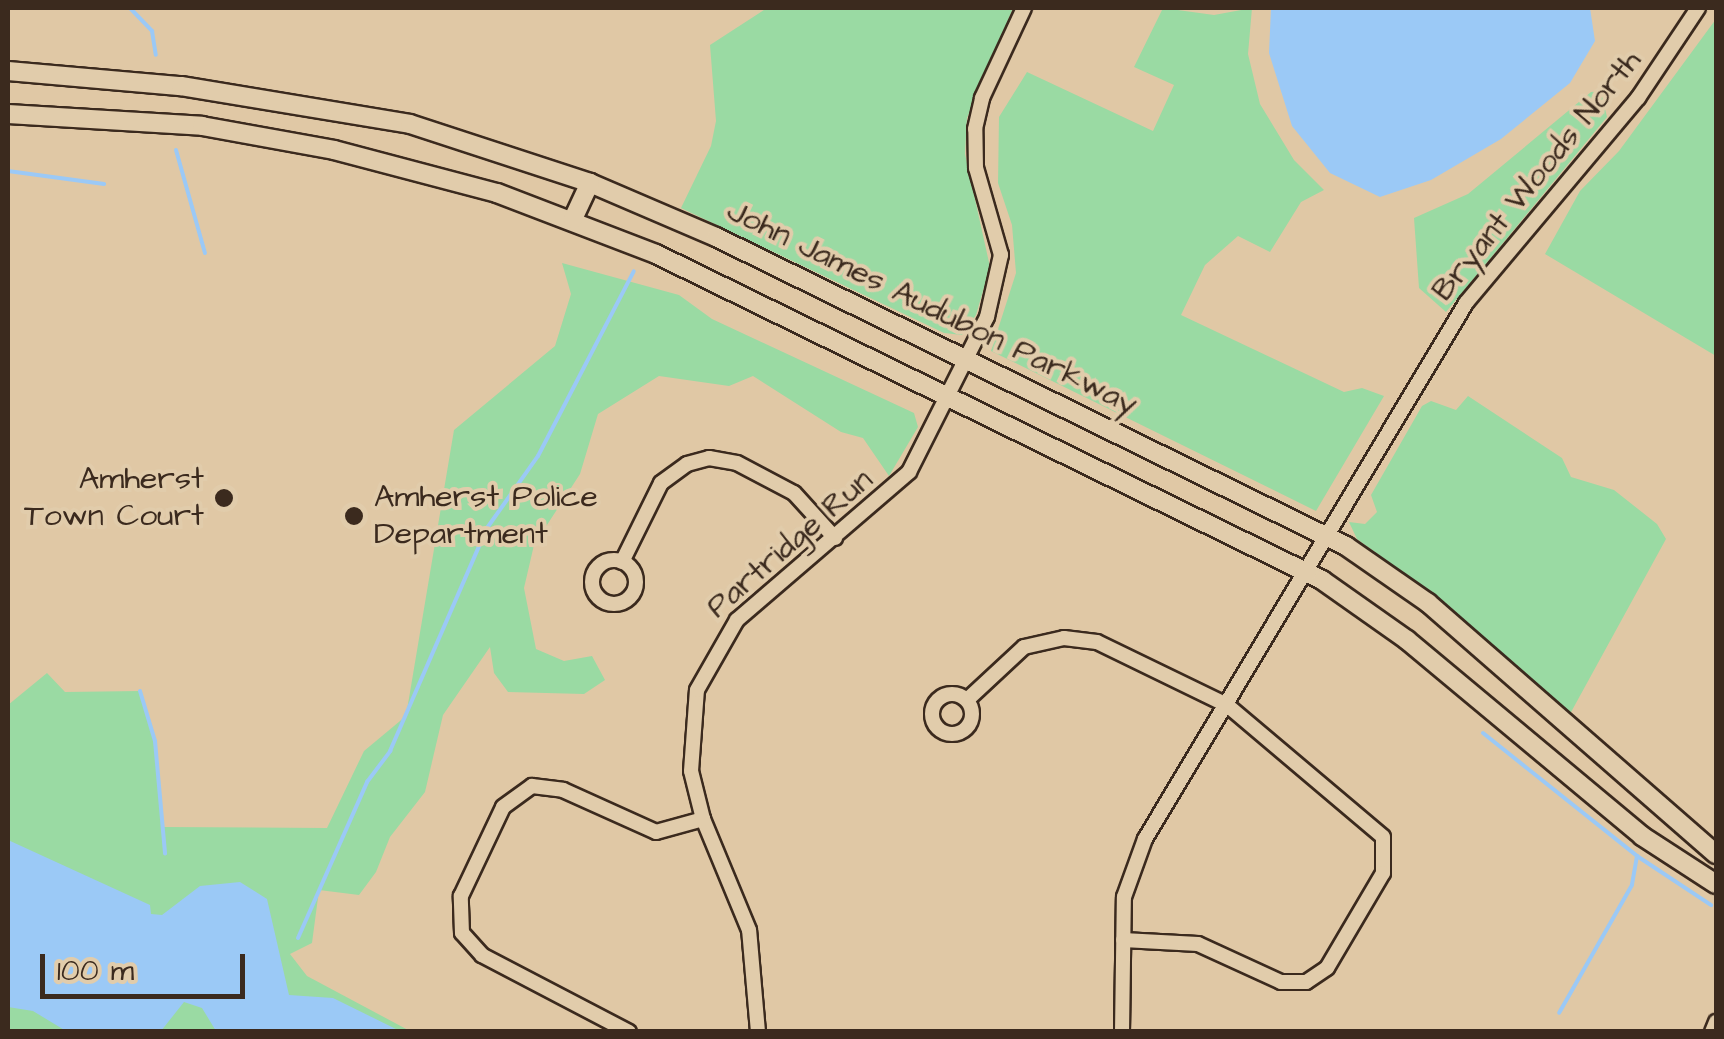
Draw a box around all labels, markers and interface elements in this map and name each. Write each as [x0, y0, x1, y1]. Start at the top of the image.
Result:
street label: Bryant Woods North [1424, 43, 1650, 309]
street label: John James Audubon Parkway [721, 192, 1143, 424]
place label: Amherst Town Court [24, 461, 204, 536]
street label: Partridge Run [699, 461, 881, 627]
place label: Amherst Police Department [374, 479, 598, 554]
marker: Amherst Town Court [213, 487, 235, 509]
marker: Amherst Police Department [343, 505, 365, 527]
scale bar [45, 934, 250, 996]
text: 100 m [57, 950, 134, 992]

